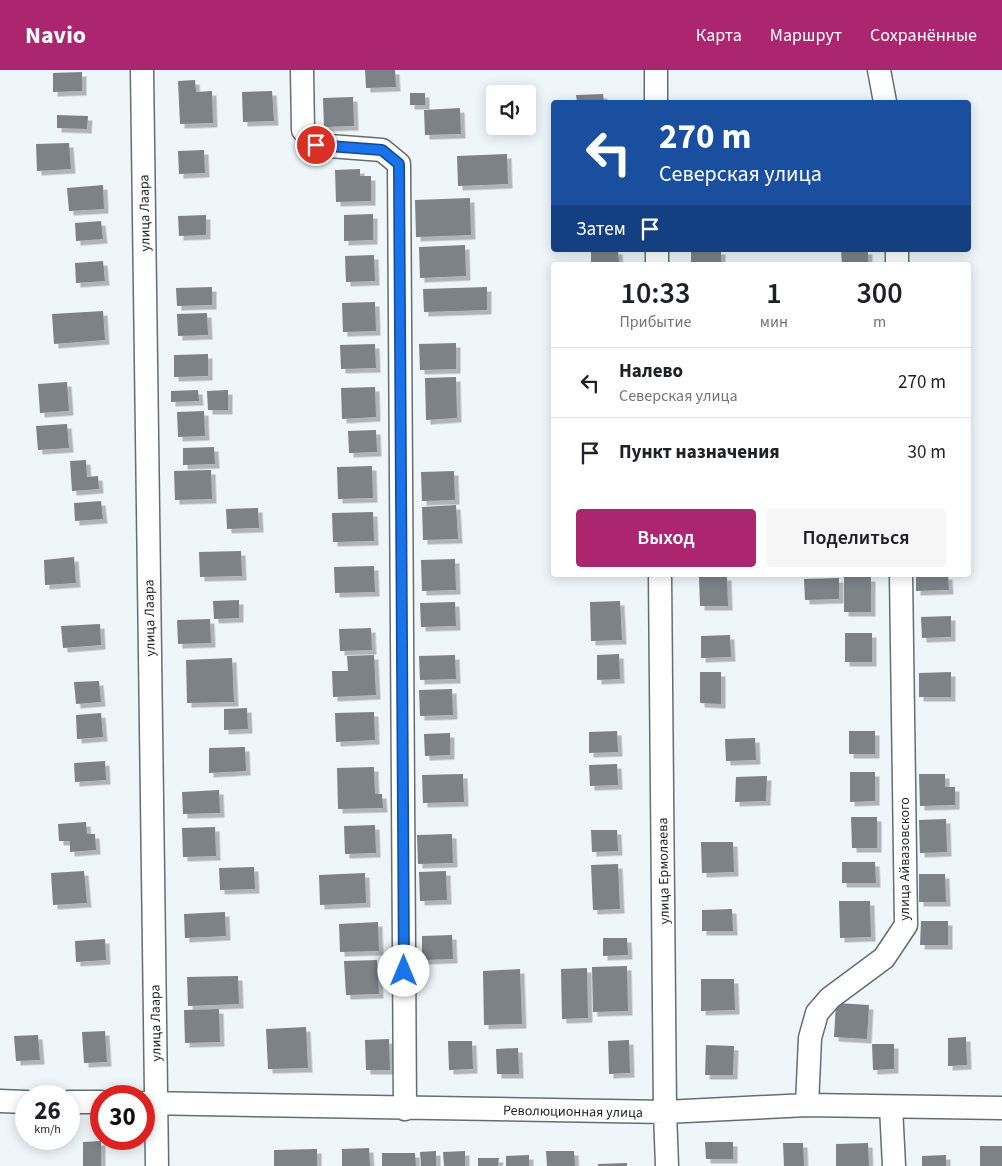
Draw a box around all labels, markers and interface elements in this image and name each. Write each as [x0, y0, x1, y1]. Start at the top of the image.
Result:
text: Navio [25, 18, 86, 53]
text: Карта [696, 23, 742, 48]
text: Маршрут [770, 23, 842, 48]
text: Сохранённые [870, 23, 977, 48]
map controls [486, 85, 536, 135]
button: sound [486, 85, 536, 135]
text: 270 m [659, 112, 751, 162]
icon: left [576, 120, 641, 185]
pin [295, 124, 337, 166]
icon: arrive [302, 131, 330, 159]
text: Северская улица [659, 158, 822, 190]
street label: улица Лаара [134, 174, 156, 252]
icon: arrive [636, 215, 664, 243]
text: Затем [576, 216, 626, 243]
text: 10:33 [621, 272, 690, 315]
text: 1 [766, 272, 782, 315]
text: 300 [856, 272, 903, 315]
text: Прибытие [619, 311, 691, 333]
text: мин [760, 311, 788, 333]
text: m [873, 311, 886, 333]
text: Налево [619, 358, 683, 385]
icon: left [576, 369, 604, 397]
text: 270 m [898, 369, 946, 396]
text: Северская улица [619, 385, 738, 407]
icon: arrive [576, 439, 604, 467]
text: Пункт назначения [619, 439, 780, 466]
text: 30 m [908, 439, 946, 466]
button: Выход [576, 509, 756, 567]
button: Поделиться [766, 509, 946, 567]
street label: улица Лаара [139, 579, 161, 657]
street label: улица Айвазовского [895, 797, 915, 921]
street label: улица Ермолаева [653, 817, 675, 925]
position arrow [377, 944, 429, 996]
street label: улица Лаара [145, 984, 167, 1062]
speed limit sign: 30 [90, 1085, 155, 1150]
text: 26 [34, 1093, 61, 1129]
street label: Революционная улица [503, 1101, 643, 1123]
text: km/h [34, 1121, 61, 1138]

